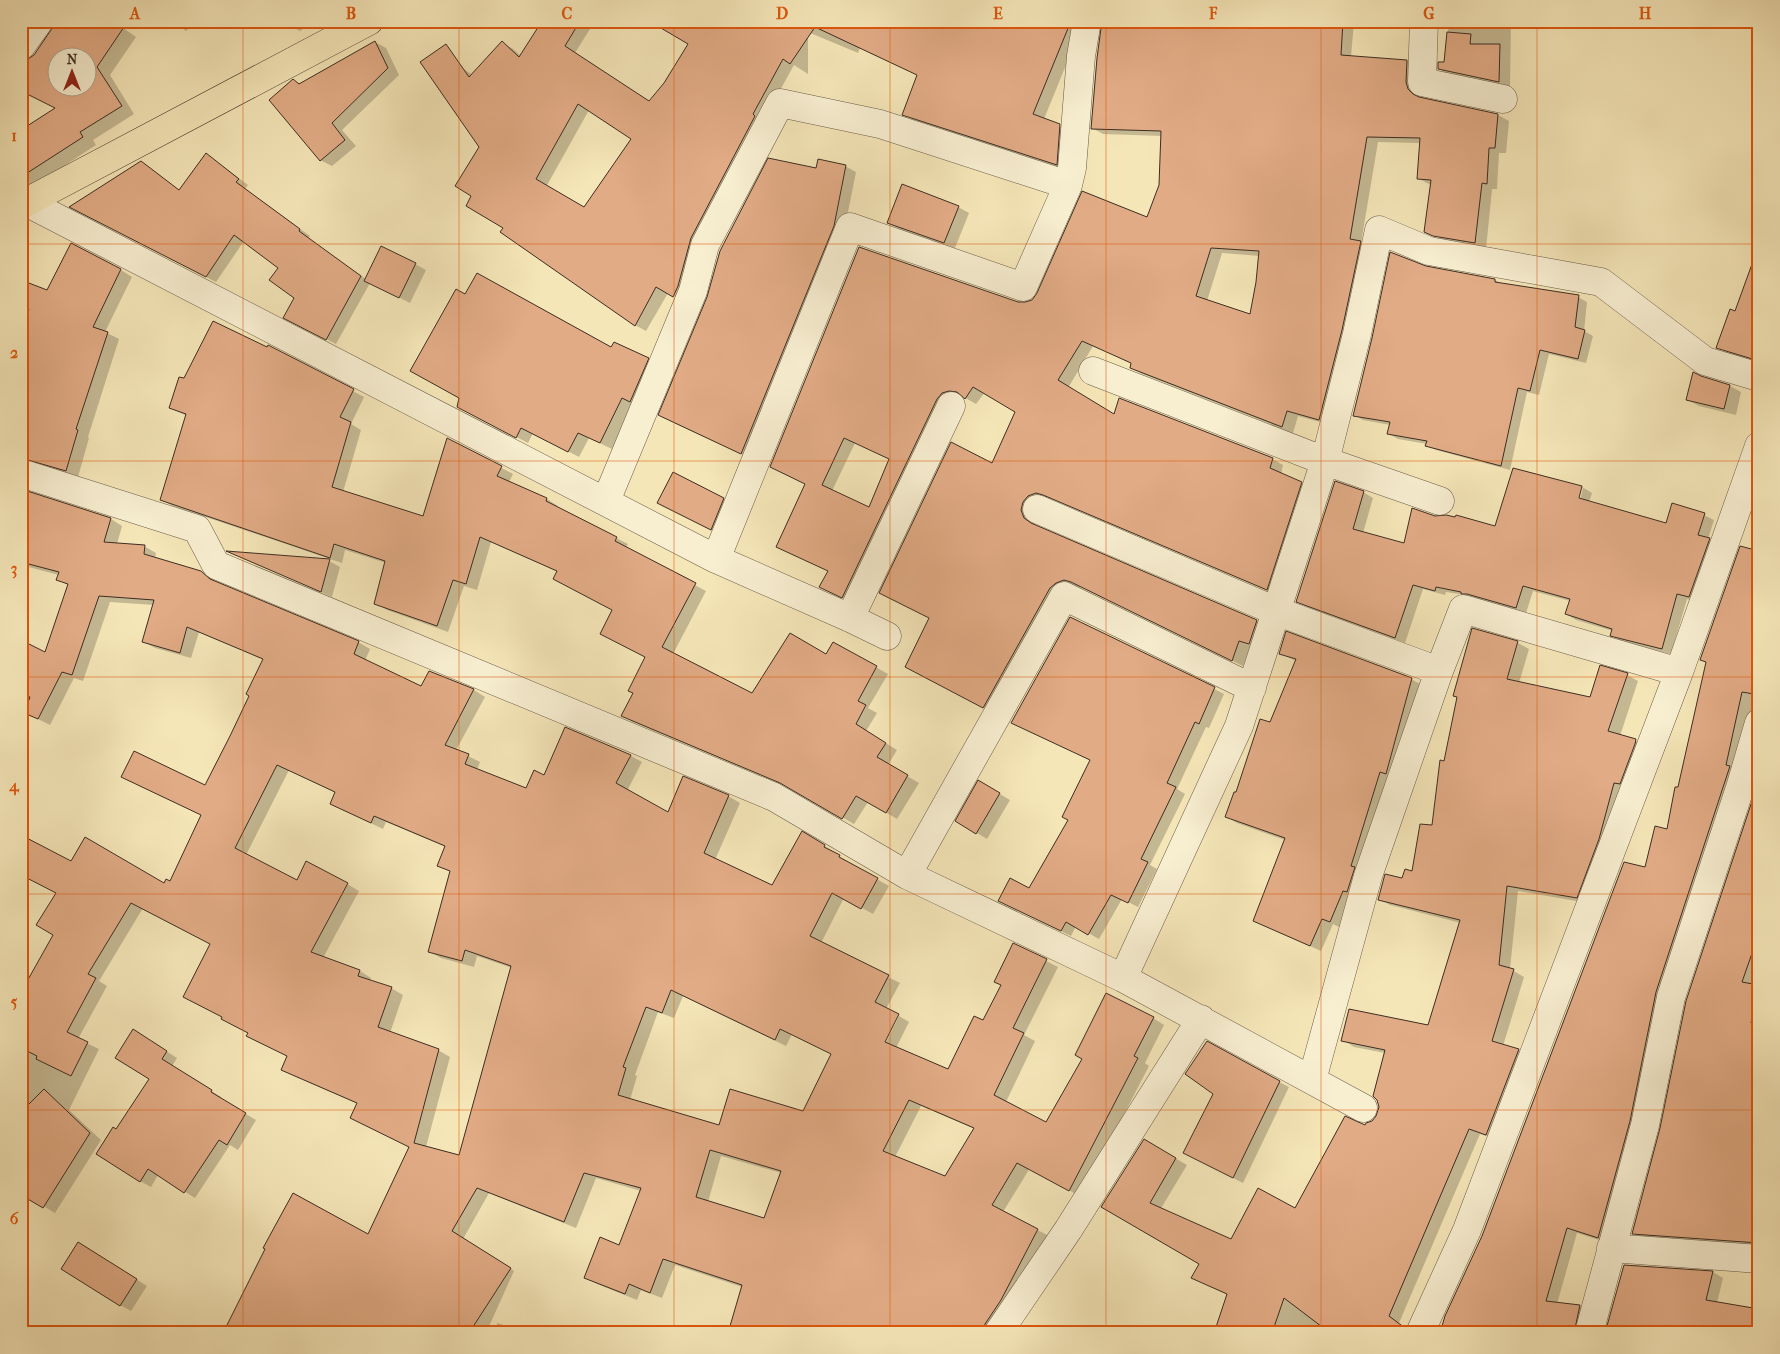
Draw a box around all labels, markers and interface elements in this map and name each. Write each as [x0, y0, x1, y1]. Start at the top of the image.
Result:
text: A [129, 4, 141, 23]
text: B [346, 4, 356, 23]
text: C [562, 4, 573, 23]
text: D [776, 4, 788, 23]
text: E [993, 4, 1003, 23]
text: F [1208, 4, 1218, 23]
text: G [1423, 4, 1435, 23]
text: H [1639, 4, 1652, 23]
north arrow [48, 48, 98, 98]
text: N [67, 51, 78, 68]
text: 1 [11, 126, 17, 145]
text: 2 [10, 343, 18, 362]
text: 3 [11, 559, 17, 579]
text: 4 [8, 776, 20, 796]
text: 5 [11, 992, 18, 1011]
text: 6 [10, 1209, 19, 1228]

